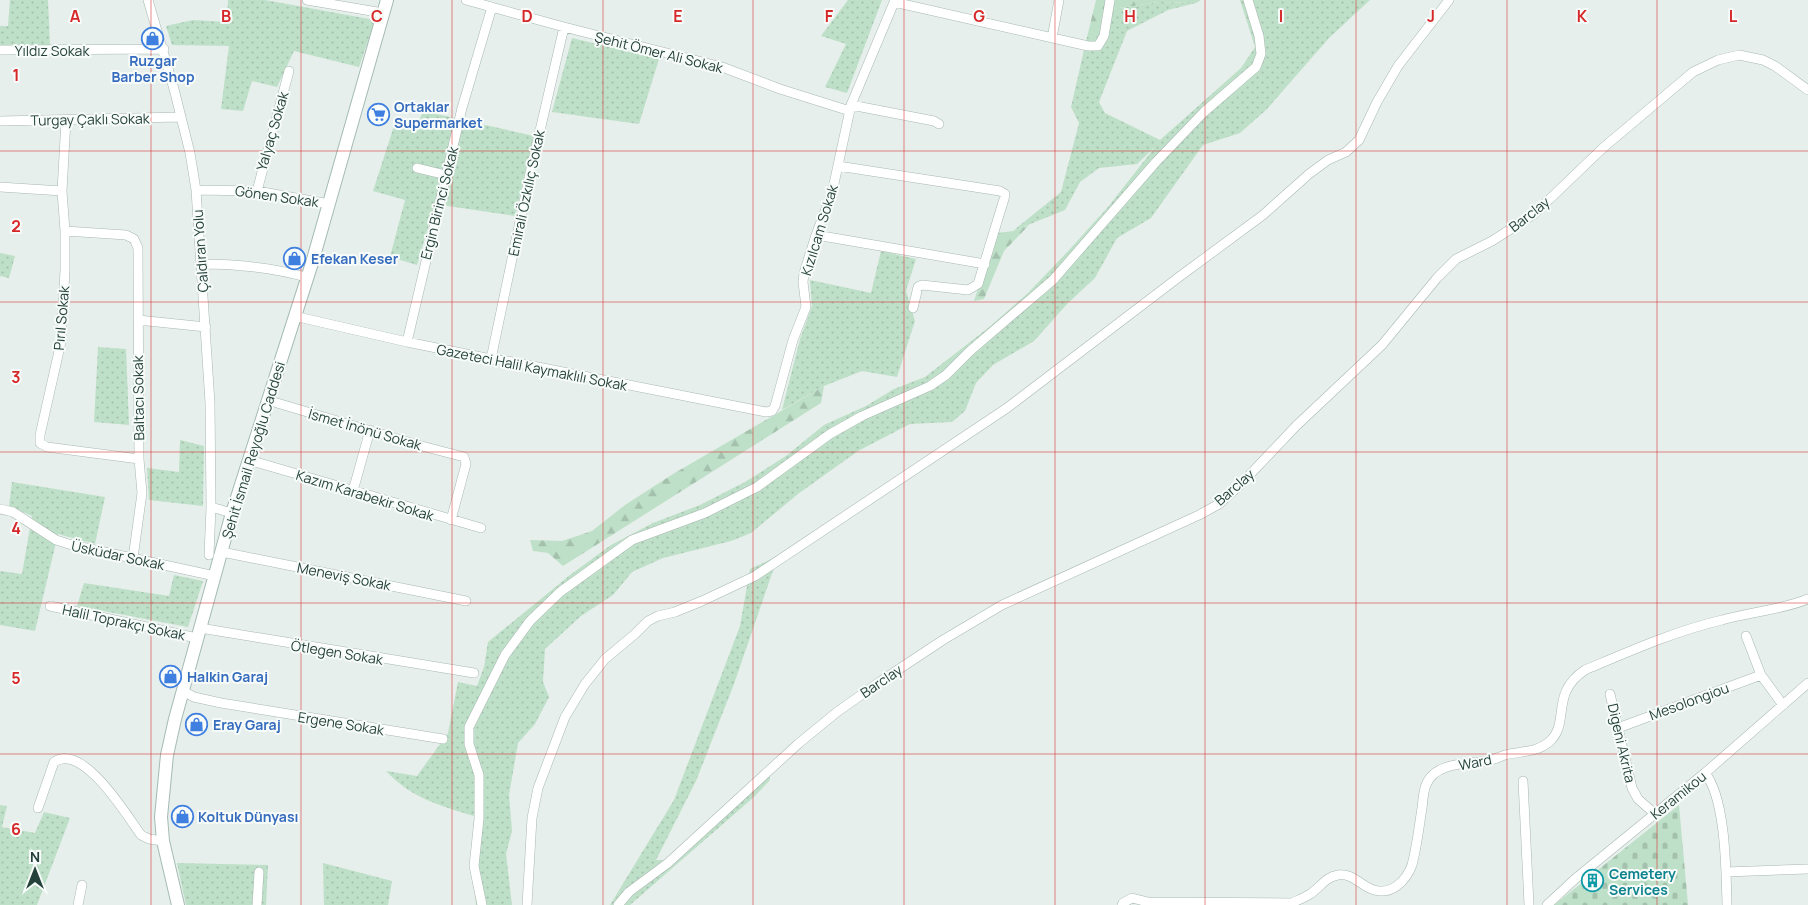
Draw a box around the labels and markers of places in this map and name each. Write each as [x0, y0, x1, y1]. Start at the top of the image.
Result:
shop icon: Ruzgar Barber Shop [141, 26, 165, 50]
place label: Ruzgar Barber Shop [111, 51, 195, 86]
place label: Ortaklar Supermarket [394, 97, 483, 132]
supermarket icon: Ortaklar Supermarket [366, 102, 390, 126]
shop icon: Efekan Keser [283, 246, 307, 270]
place label: Efekan Keser [311, 249, 399, 268]
shop icon: Halkin Garaj [159, 664, 183, 688]
place label: Halkin Garaj [187, 667, 268, 686]
shop icon: Eray Garaj [185, 712, 209, 736]
place label: Eray Garaj [213, 715, 281, 734]
shop icon: Koltuk Dünyası [170, 804, 194, 828]
place label: Koltuk Dünyası [198, 807, 298, 826]
place label: Cemetery Services [1609, 864, 1676, 899]
building icon: Cemetery Services [1581, 869, 1605, 893]

